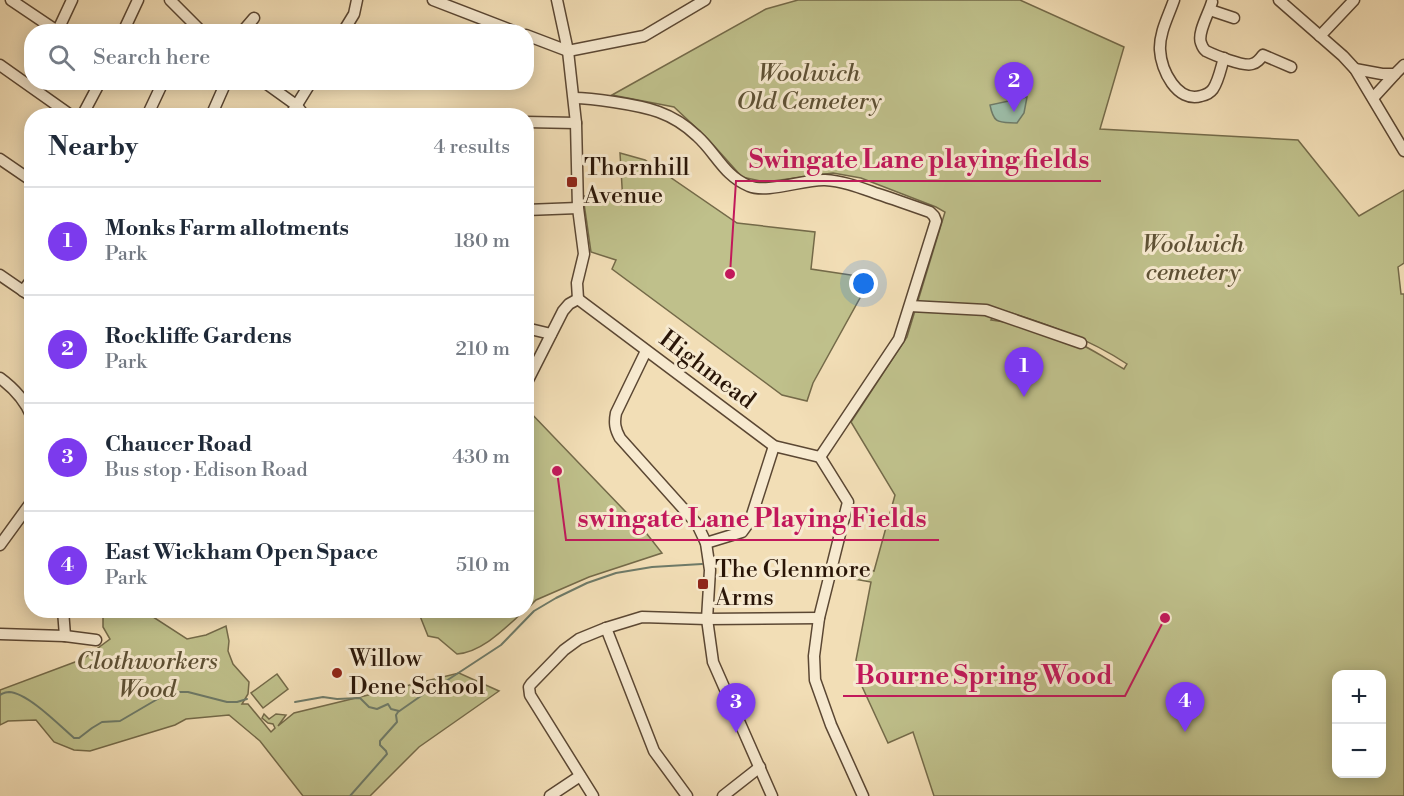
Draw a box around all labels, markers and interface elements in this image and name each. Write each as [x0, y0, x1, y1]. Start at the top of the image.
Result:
search box [24, 24, 534, 90]
icon: search [45, 41, 78, 74]
text: Search here [93, 44, 210, 71]
park label: Woolwich Old Cemetery [736, 59, 882, 117]
pin: 2 [994, 63, 1034, 112]
text: Nearby [48, 131, 138, 163]
text: 4 results [433, 135, 510, 160]
callout: Swingate Lane playing fields [736, 137, 1101, 181]
text: Swingate Lane playing fields [749, 144, 1089, 176]
place label: Thornhill Avenue [583, 153, 690, 211]
marker: Thornhill Avenue [565, 175, 579, 189]
text: Monks Farm allotments [105, 215, 349, 242]
text: 1 [63, 229, 72, 254]
text: 180 m [455, 229, 510, 254]
park label: Woolwich cemetery [1142, 230, 1245, 288]
text: Park [105, 242, 147, 267]
your location [849, 269, 878, 298]
text: Rockliffe Gardens [105, 323, 292, 350]
street label: Highmead [653, 324, 761, 416]
text: 2 [61, 337, 74, 362]
text: 210 m [455, 337, 510, 362]
pin: 1 [1004, 348, 1044, 397]
text: Park [105, 350, 147, 375]
text: Chaucer Road [105, 431, 252, 458]
text: 3 [61, 445, 74, 470]
text: 430 m [452, 445, 510, 470]
text: Bus stop · Edison Road [105, 458, 308, 483]
callout: swingate Lane Playing Fields [566, 496, 939, 540]
text: swingate Lane Playing Fields [577, 503, 927, 535]
text: East Wickham Open Space [105, 539, 378, 566]
text: 4 [61, 553, 74, 578]
text: 510 m [456, 553, 510, 578]
place label: The Glenmore Arms [714, 555, 871, 613]
text: Park [105, 566, 147, 591]
marker: The Glenmore Arms [696, 577, 710, 591]
place label: Willow Dene School [348, 644, 485, 702]
park label: Clothworkers Wood [76, 647, 218, 705]
callout: Bourne Spring Wood [843, 652, 1125, 696]
text: Bourne Spring Wood [855, 660, 1113, 692]
marker: Willow Dene School [330, 666, 344, 680]
map controls [1332, 670, 1386, 778]
button: + [1332, 670, 1386, 724]
pin: 4 [1166, 682, 1204, 732]
pin: 3 [716, 684, 756, 733]
button: − [1332, 724, 1386, 778]

